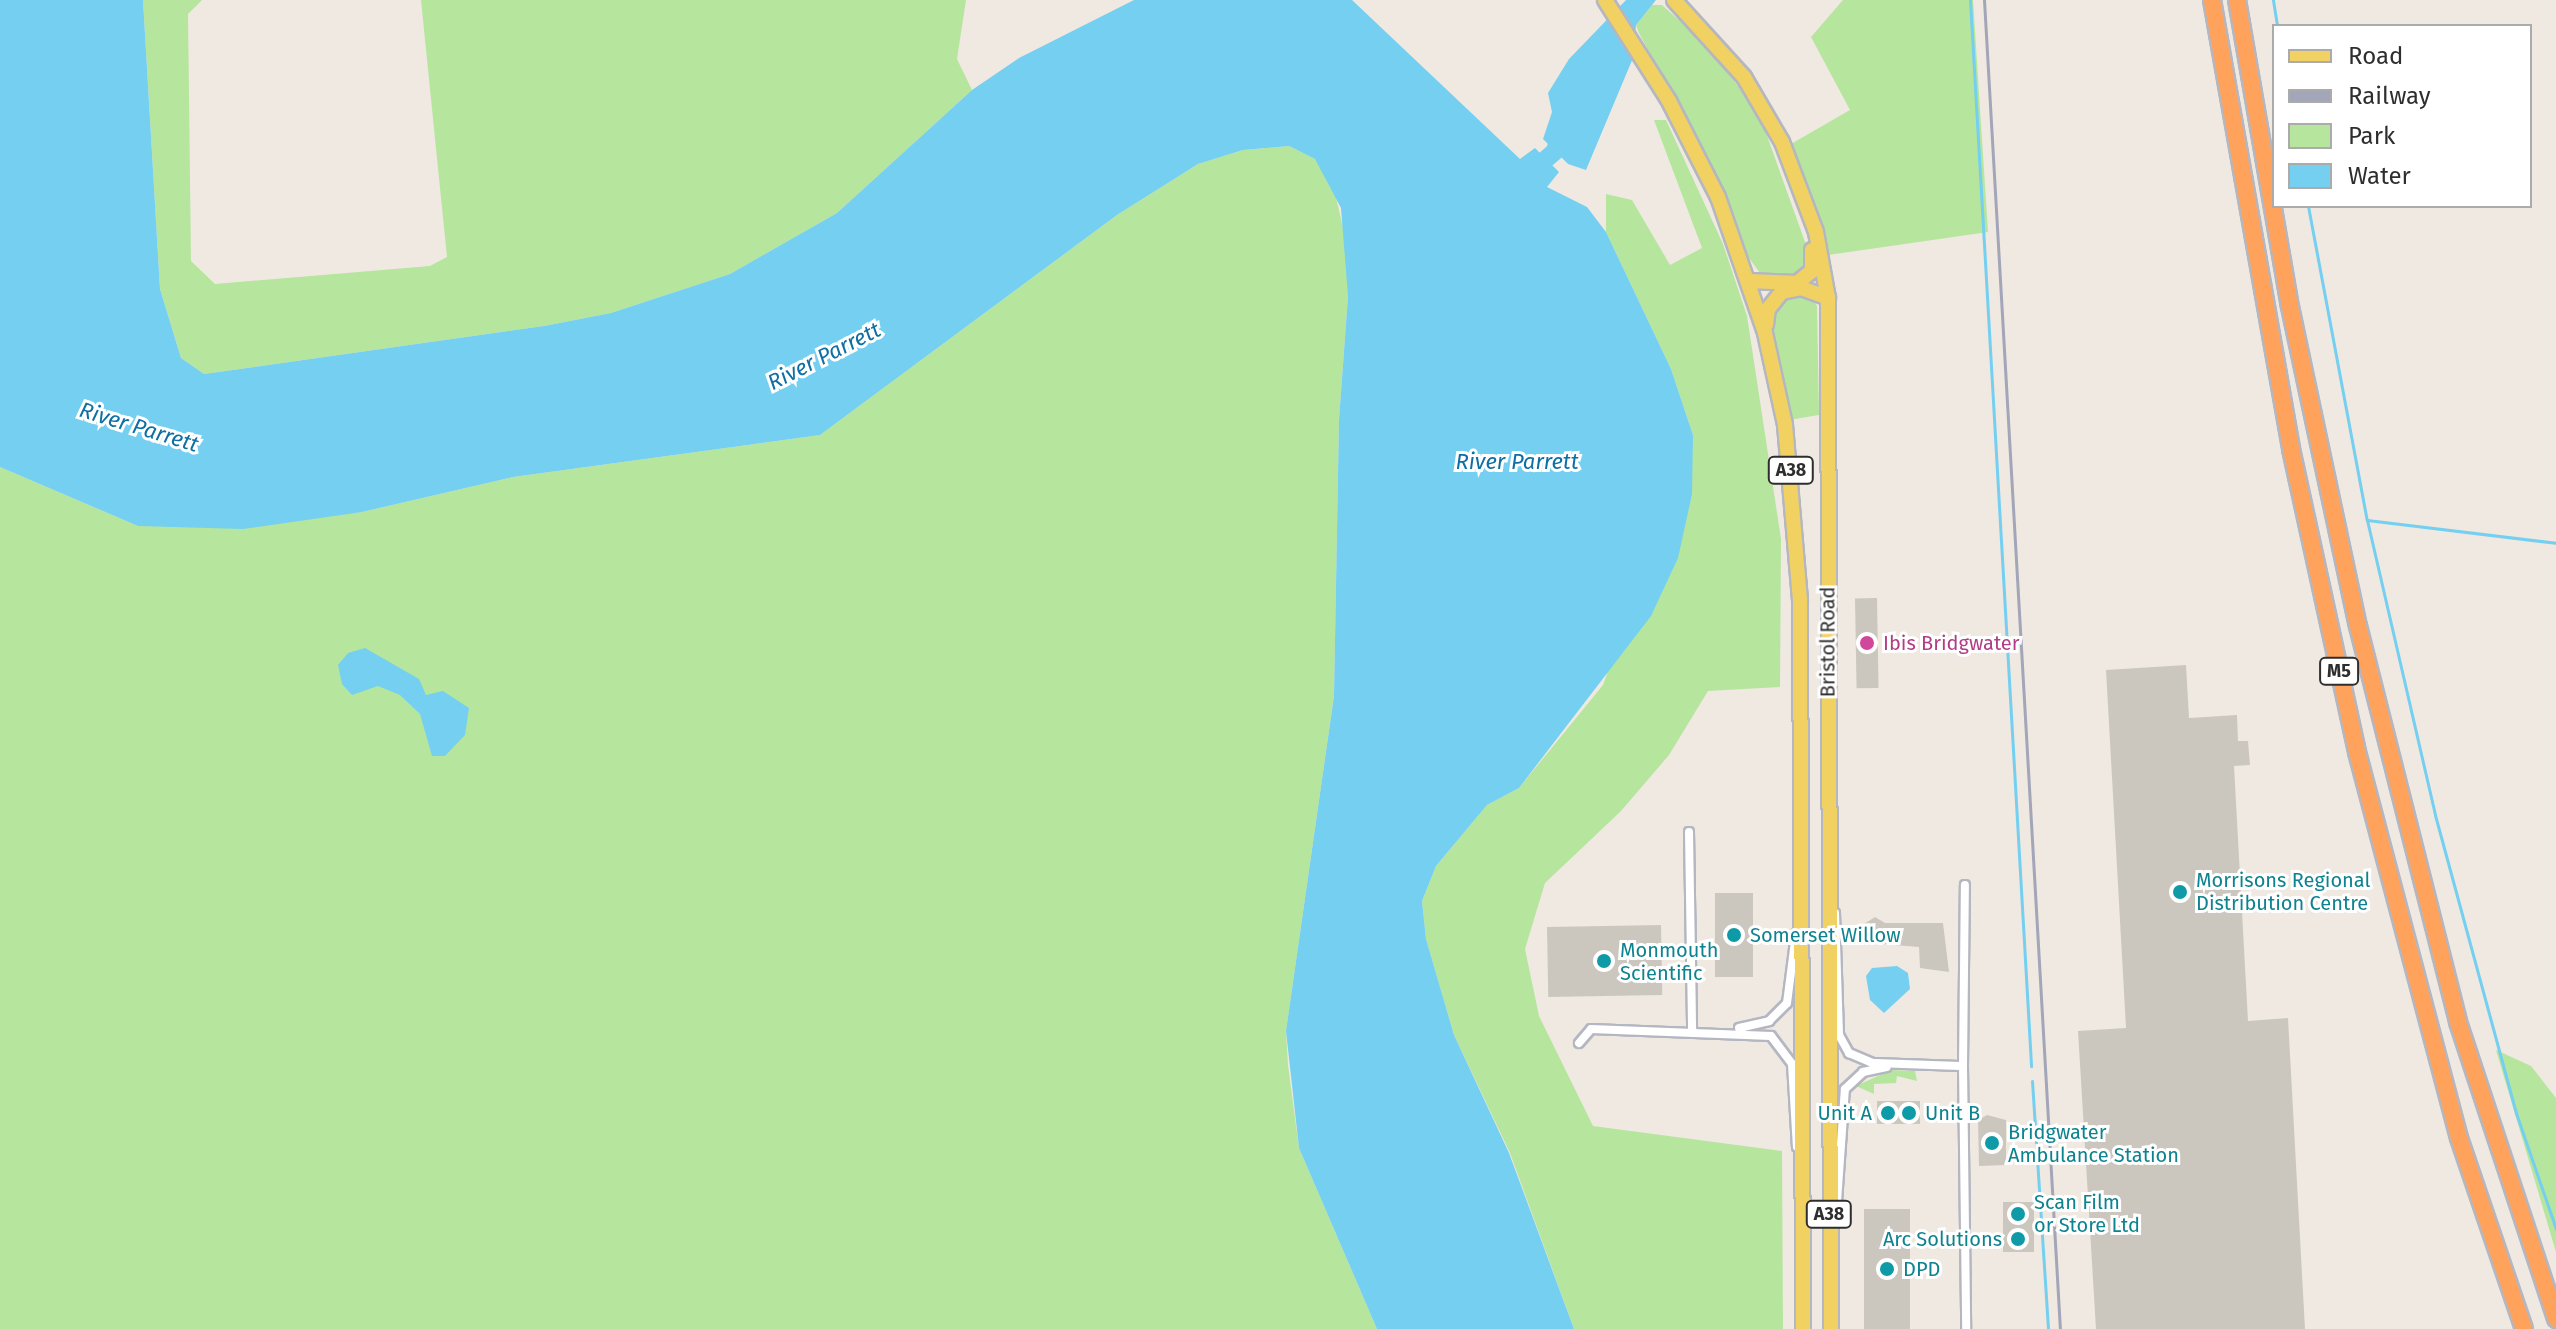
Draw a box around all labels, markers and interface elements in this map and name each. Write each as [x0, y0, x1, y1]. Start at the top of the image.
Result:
legend [2272, 24, 2532, 208]
text: Road [2348, 42, 2403, 70]
text: Railway [2348, 82, 2431, 110]
text: Park [2348, 122, 2395, 150]
text: Water [2348, 162, 2411, 190]
water label: River Parrett [763, 316, 885, 396]
water label: River Parrett [76, 396, 202, 458]
water label: River Parrett [1456, 449, 1578, 475]
road number: A38 [1767, 456, 1815, 484]
street label: Bristol Road [1816, 587, 1840, 697]
place label: Ibis Bridgwater [1883, 631, 2019, 655]
marker: Ibis Bridgwater [1858, 634, 1876, 652]
road number: M5 [2319, 657, 2359, 685]
place label: Morrisons Regional Distribution Centre [2196, 868, 2370, 915]
marker: Morrisons Regional Distribution Centre [2171, 883, 2189, 901]
place label: Somerset Willow [1750, 923, 1901, 947]
marker: Somerset Willow [1725, 926, 1743, 944]
place label: Monmouth Scientific [1620, 938, 1718, 985]
marker: Monmouth Scientific [1595, 952, 1613, 970]
place label: Unit A [1817, 1101, 1872, 1125]
place label: Unit B [1925, 1101, 1980, 1125]
marker: Unit A [1879, 1104, 1897, 1122]
marker: Unit B [1900, 1104, 1918, 1122]
place label: Bridgwater Ambulance Station [2008, 1120, 2179, 1167]
marker: Bridgwater Ambulance Station [1983, 1134, 2001, 1152]
place label: Scan Film or Store Ltd [2034, 1190, 2140, 1237]
road number: A38 [1805, 1200, 1853, 1228]
marker: Scan Film or Store Ltd [2009, 1205, 2027, 1223]
place label: Arc Solutions [1883, 1227, 2002, 1251]
marker: Arc Solutions [2009, 1230, 2027, 1248]
place label: DPD [1903, 1257, 1940, 1281]
marker: DPD [1878, 1260, 1896, 1278]

